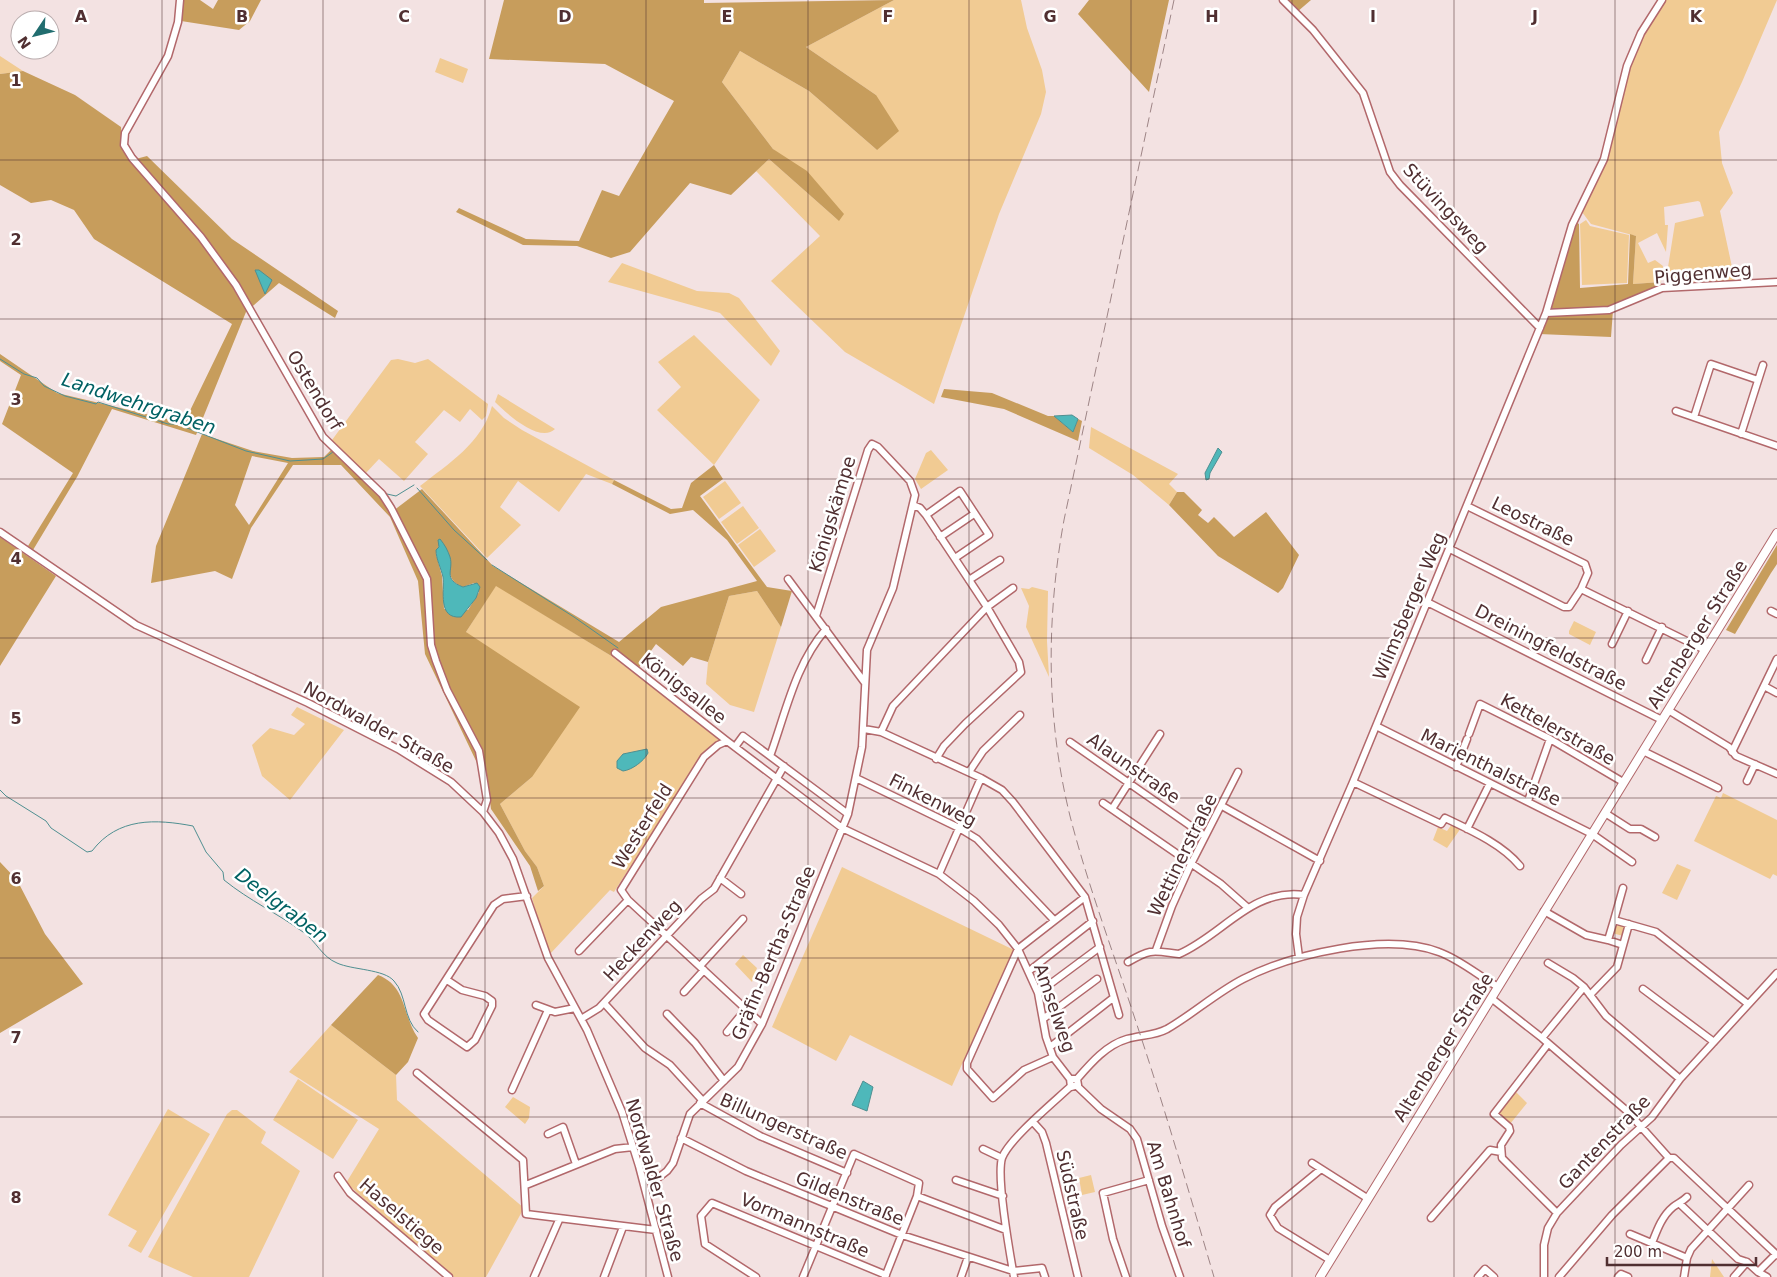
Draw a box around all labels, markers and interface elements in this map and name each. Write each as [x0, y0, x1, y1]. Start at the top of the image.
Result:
text: A [75, 7, 88, 26]
text: B [236, 7, 248, 26]
text: C [398, 7, 410, 26]
text: D [558, 7, 572, 26]
text: E [722, 7, 732, 26]
text: F [883, 7, 893, 26]
text: G [1043, 7, 1057, 26]
text: H [1205, 7, 1219, 26]
text: I [1370, 7, 1376, 26]
text: J [1531, 7, 1538, 26]
text: K [1690, 7, 1703, 26]
north arrow [10, 10, 60, 60]
text: N [14, 33, 34, 52]
text: 1 [10, 71, 22, 90]
street label: Stüvingsweg [1399, 159, 1493, 257]
text: 2 [10, 230, 22, 249]
street label: Piggenweg [1653, 258, 1753, 288]
street label: Ostendorf [283, 346, 347, 434]
water label: Landwehrgraben [59, 368, 219, 438]
text: 3 [10, 390, 22, 409]
street label: Königskämpe [804, 453, 860, 575]
street label: Leostraße [1488, 492, 1578, 550]
street label: Wilmsberger Weg [1368, 529, 1450, 683]
text: 4 [10, 549, 22, 568]
street label: Altenberger Straße [1643, 556, 1751, 712]
street label: Dreiningfeldstraße [1472, 600, 1630, 694]
street label: Königsallee [637, 648, 731, 728]
street label: Nordwalder Straße [300, 677, 458, 777]
street label: Kettelerstraße [1497, 689, 1619, 769]
text: 5 [10, 709, 22, 728]
street label: Marienthalstraße [1418, 724, 1564, 810]
street label: Alaunstraße [1084, 728, 1184, 808]
street label: Finkenweg [886, 769, 980, 831]
street label: Westerfeld [608, 779, 676, 873]
street label: Wettinerstraße [1143, 790, 1221, 920]
water label: Deelgraben [231, 863, 333, 947]
street label: Gräfin-Bertha-Straße [727, 863, 819, 1043]
text: 6 [10, 869, 22, 888]
street label: Heckenweg [599, 895, 685, 985]
street label: Amselweg [1030, 961, 1080, 1055]
street label: Altenberger Straße [1389, 969, 1497, 1125]
text: 7 [10, 1028, 22, 1047]
street label: Billungerstraße [717, 1088, 851, 1164]
street label: Gantenstraße [1554, 1090, 1654, 1194]
street label: Nordwalder Straße [622, 1096, 688, 1264]
street label: Am Bahnhof [1143, 1138, 1195, 1251]
street label: Südstraße [1052, 1148, 1094, 1242]
street label: Gildenstraße [793, 1167, 907, 1229]
street label: Haselstiege [355, 1174, 449, 1258]
text: 8 [10, 1188, 22, 1207]
street label: Vormannstraße [738, 1188, 872, 1262]
scale bar [1607, 1234, 1756, 1266]
text: 200 m [1614, 1243, 1662, 1261]

